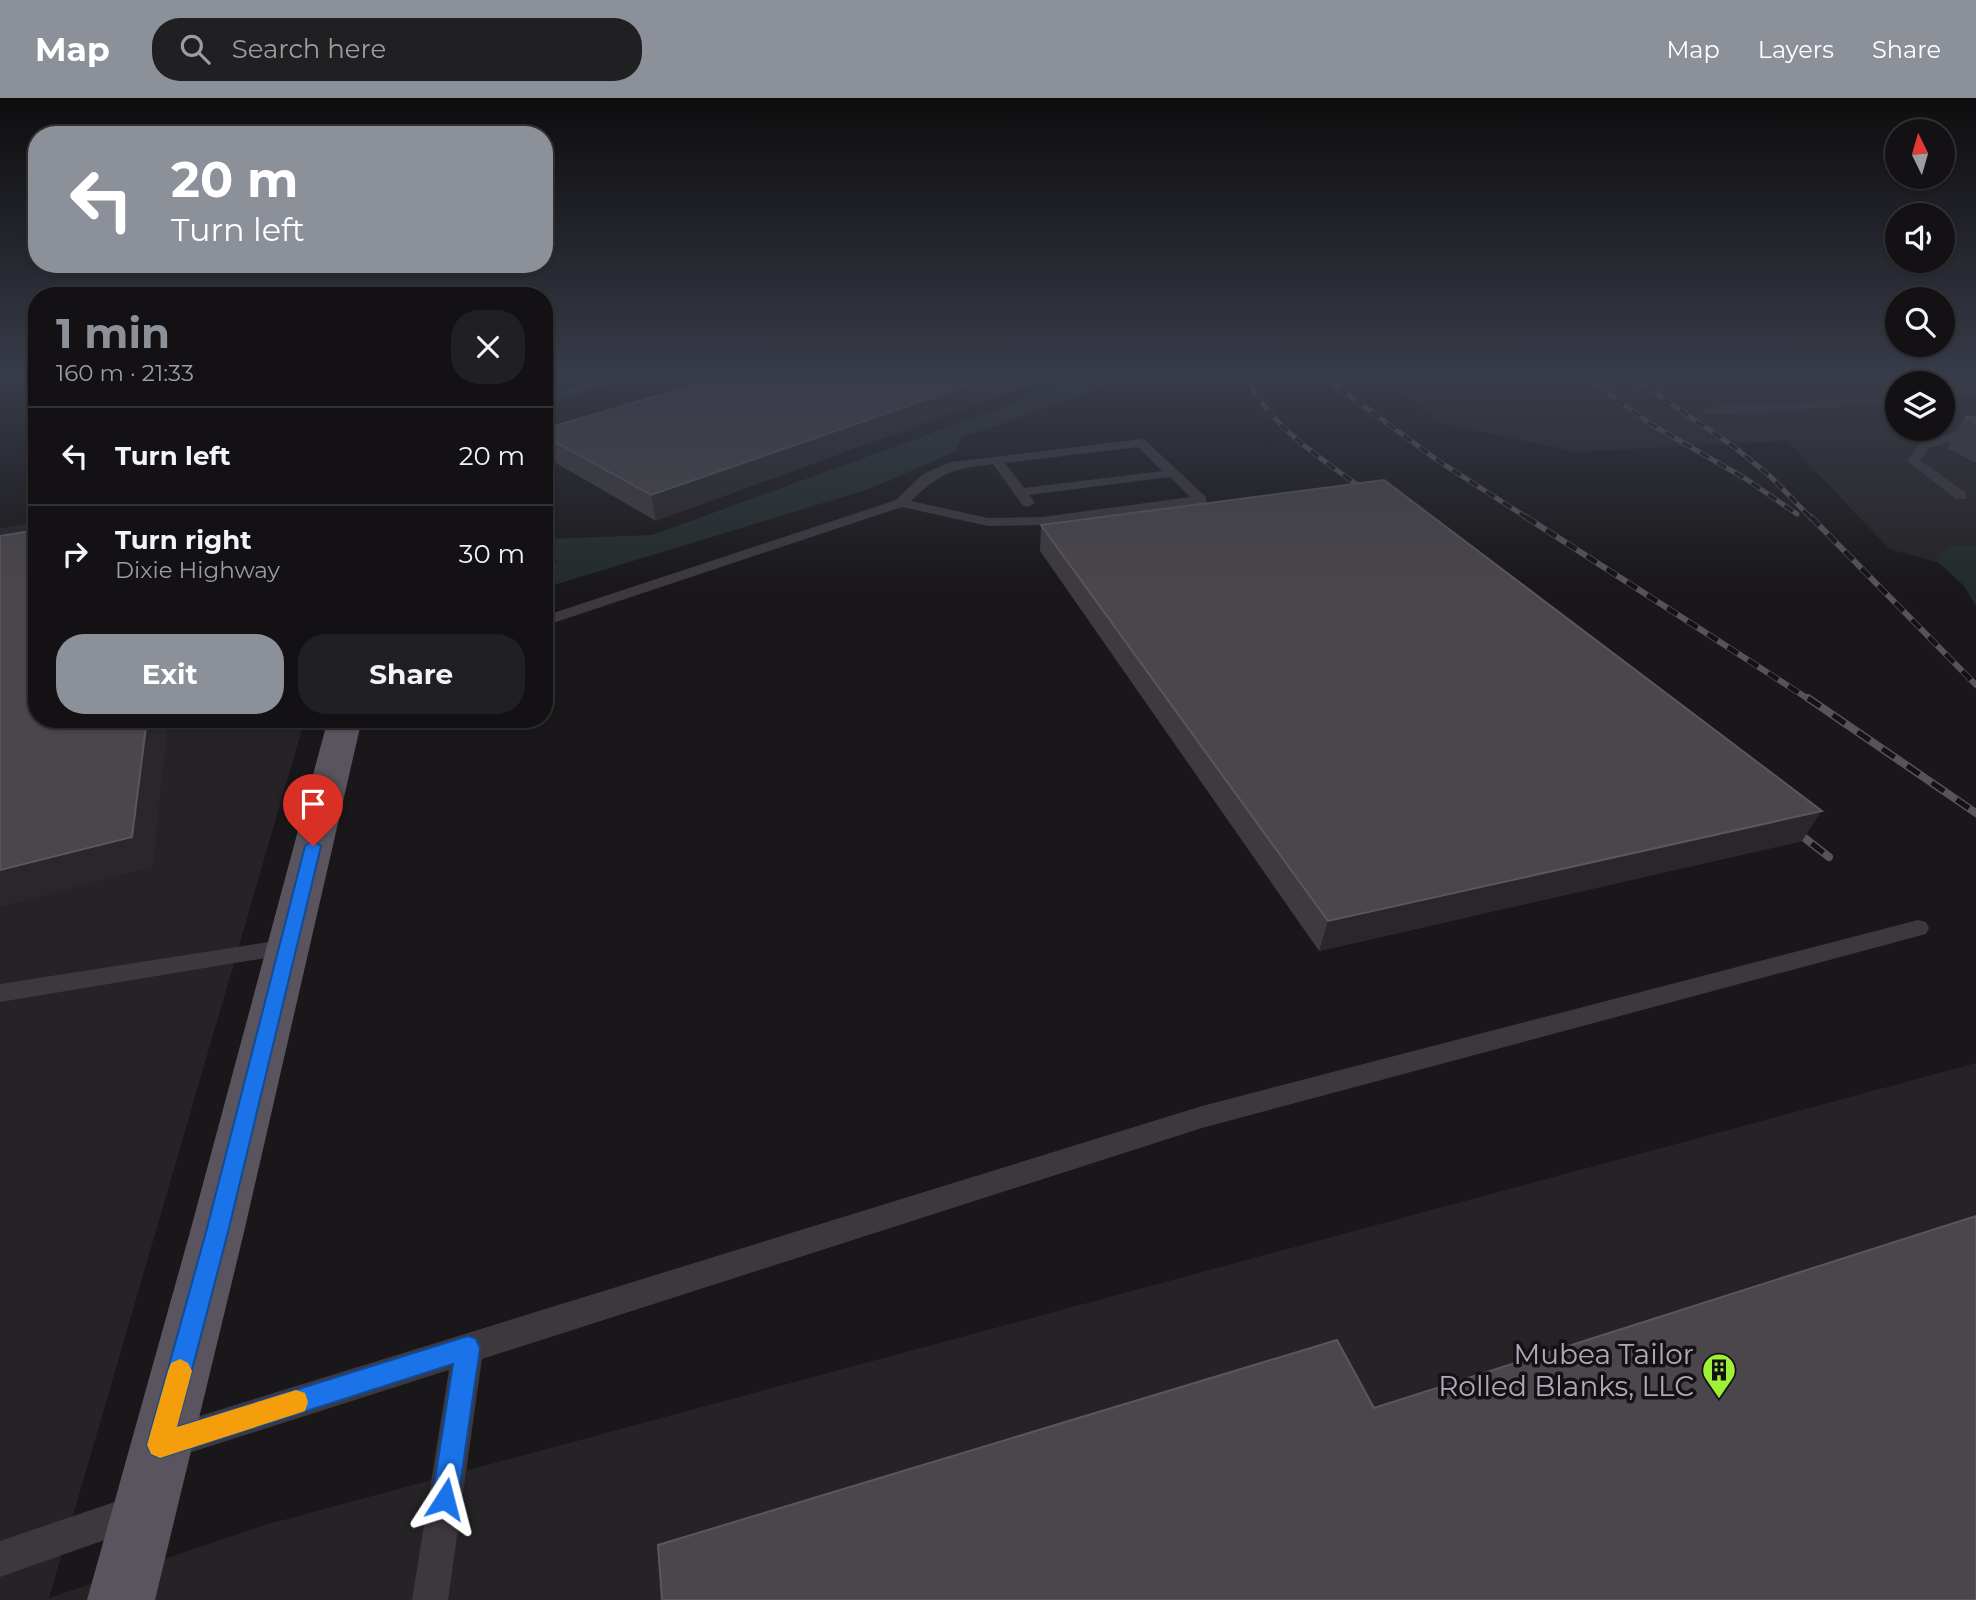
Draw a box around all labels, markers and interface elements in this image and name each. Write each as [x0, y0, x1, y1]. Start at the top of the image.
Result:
search box [152, 18, 642, 81]
text: Map [35, 29, 110, 69]
icon: search [176, 30, 214, 68]
text: Search here [232, 33, 386, 65]
text: Map [1666, 35, 1720, 64]
text: Layers [1758, 35, 1834, 64]
text: Share [1872, 35, 1941, 64]
north arrow [1885, 119, 1955, 189]
map controls [1885, 119, 1955, 441]
text: 20 m [171, 150, 298, 209]
icon: left [56, 154, 147, 245]
button: sound [1885, 203, 1955, 273]
text: Turn left [171, 210, 305, 249]
button: search [1885, 287, 1955, 357]
text: 1 min [56, 307, 170, 359]
button: close [451, 310, 525, 384]
text: 160 m · 21:33 [56, 359, 194, 387]
button: layers [1885, 371, 1955, 441]
icon: left [56, 437, 94, 475]
text: Turn left [115, 440, 231, 472]
text: 20 m [459, 440, 525, 472]
text: Turn right [115, 524, 251, 556]
icon: right [56, 535, 94, 573]
text: 30 m [459, 538, 525, 570]
text: Dixie Highway [115, 556, 280, 584]
button: Exit [56, 634, 284, 714]
button: Share [298, 634, 525, 714]
pin [283, 774, 343, 846]
icon: arrive [294, 785, 332, 823]
place label: Mubea Tailor Rolled Blanks, LLC [1438, 1337, 1694, 1403]
building icon: Mubea Tailor Rolled Blanks, LLC [1700, 1351, 1738, 1400]
position arrow [408, 1462, 482, 1536]

